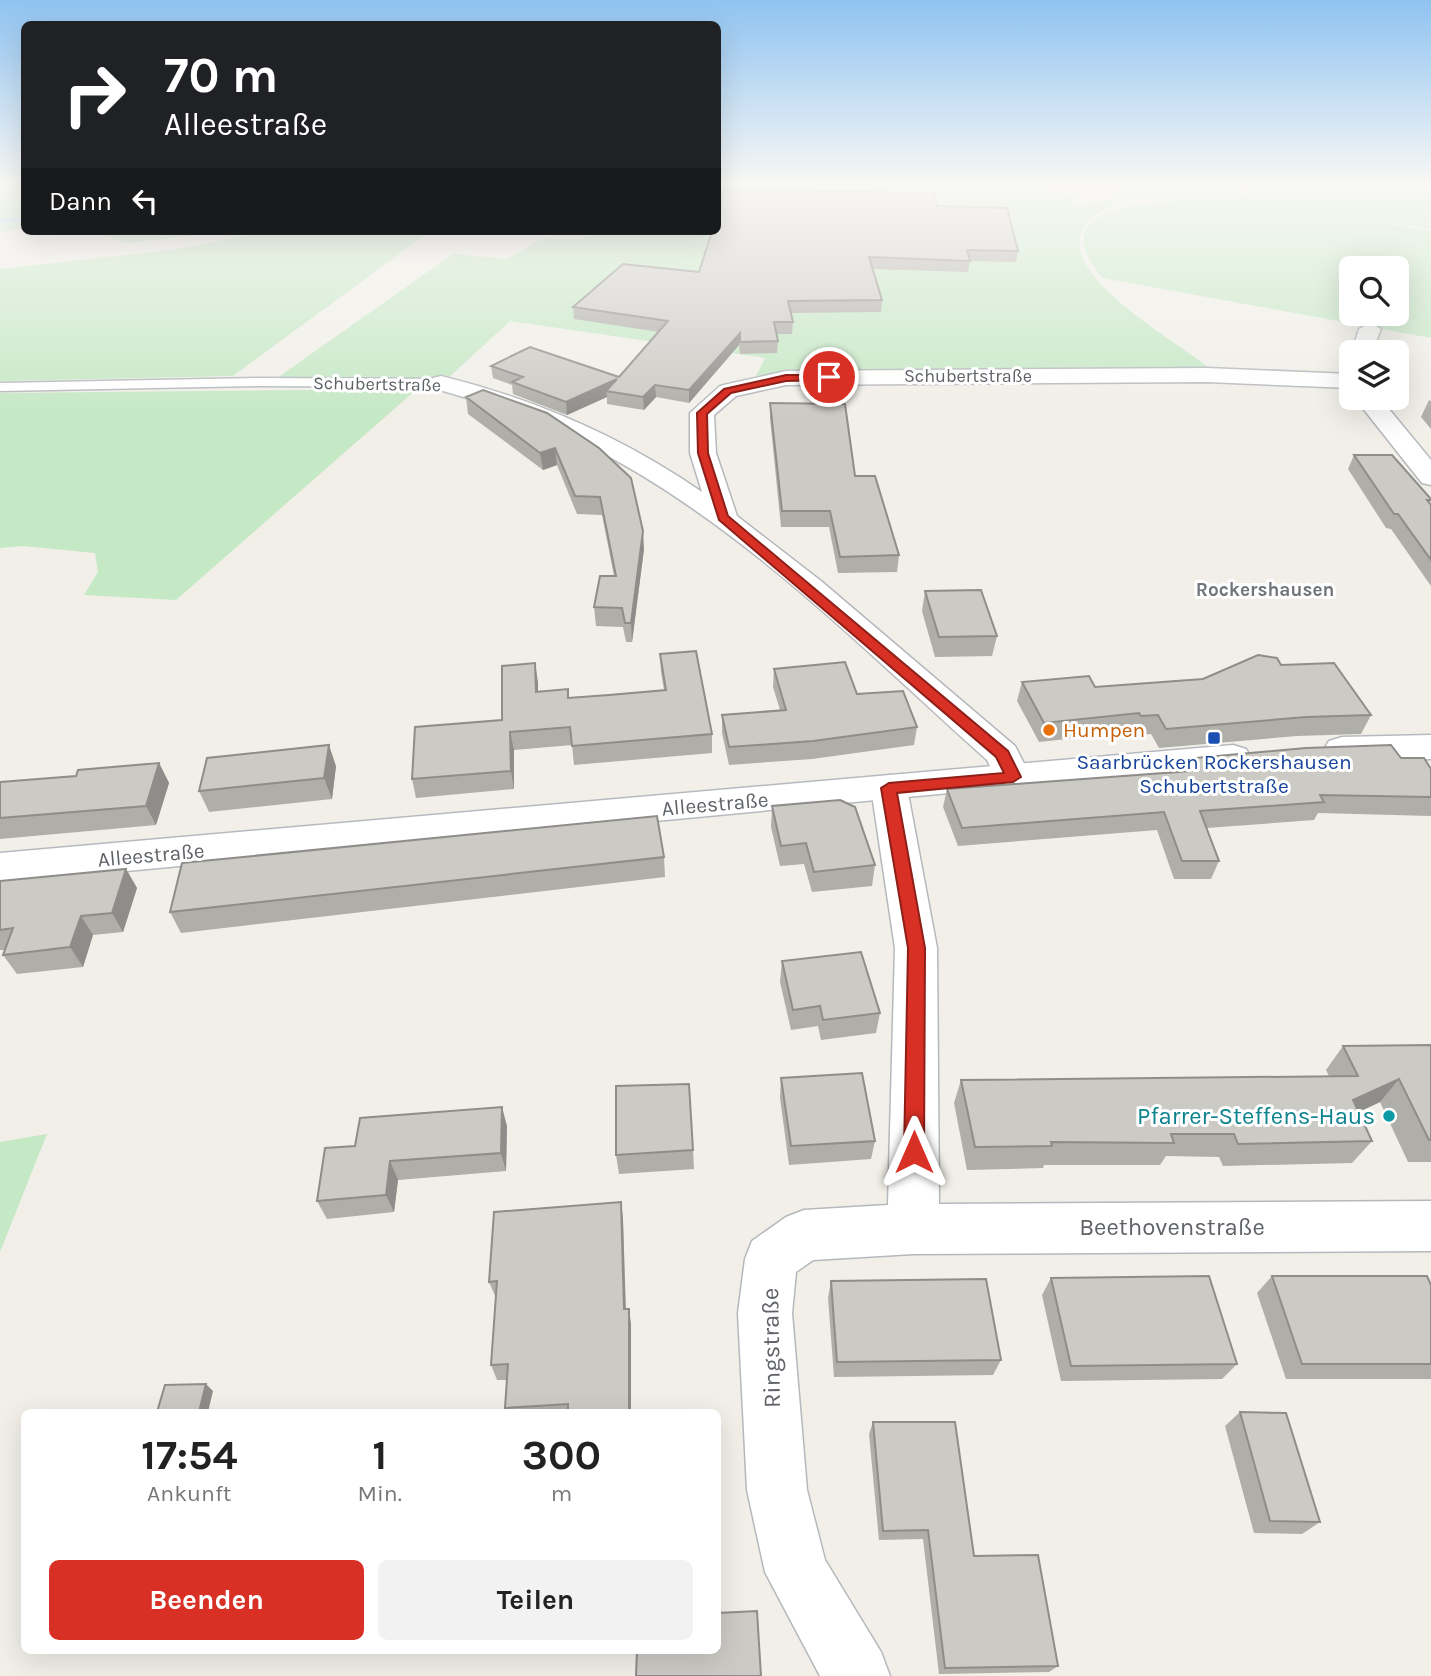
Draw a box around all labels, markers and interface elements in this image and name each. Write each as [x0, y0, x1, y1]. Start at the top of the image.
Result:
text: 70 m [164, 47, 278, 104]
icon: right [49, 49, 140, 140]
text: Alleestraße [164, 106, 327, 143]
icon: left [126, 182, 164, 220]
text: Dann [49, 186, 112, 217]
map controls [1339, 256, 1409, 410]
button: search [1339, 256, 1409, 326]
button: layers [1339, 340, 1409, 410]
pin [799, 347, 859, 407]
icon: arrive [810, 358, 848, 396]
street label: Schubertstraße [904, 365, 1032, 387]
street label: Schubertstraße [313, 372, 441, 396]
district label: Rockershausen [1196, 579, 1334, 601]
place label: Humpen [1063, 718, 1145, 742]
marker: Humpen [1041, 722, 1057, 738]
marker: Saarbrücken Rockershausen Schubertstraße [1206, 730, 1222, 746]
place label: Saarbrücken Rockershausen Schubertstraße [1076, 750, 1352, 798]
street label: Alleestraße [661, 787, 769, 821]
street label: Alleestraße [97, 838, 205, 872]
place label: Pfarrer-Steffens-Haus [1137, 1102, 1375, 1130]
marker: Pfarrer-Steffens-Haus [1381, 1108, 1397, 1124]
position arrow [877, 1115, 951, 1189]
street label: Beethovenstraße [1079, 1213, 1265, 1241]
street label: Ringstraße [756, 1288, 786, 1408]
text: 17:54 [141, 1430, 238, 1480]
text: 1 [372, 1430, 387, 1480]
text: 300 [522, 1430, 601, 1480]
text: Ankunft [147, 1480, 231, 1507]
text: Min. [358, 1480, 402, 1507]
text: m [551, 1480, 572, 1507]
button: Beenden [49, 1560, 364, 1640]
button: Teilen [378, 1560, 693, 1640]

